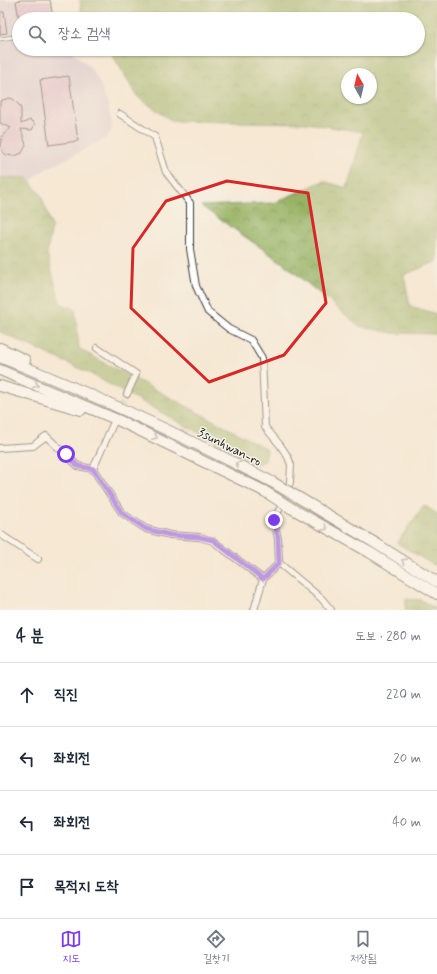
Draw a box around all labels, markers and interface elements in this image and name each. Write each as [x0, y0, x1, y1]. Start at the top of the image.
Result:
search box [12, 12, 425, 56]
icon: search [26, 23, 48, 45]
text: 장소 검색 [58, 24, 110, 44]
north arrow [341, 68, 377, 104]
one-way arrow [32, 380, 39, 388]
street label: 3sunhwan-ro [194, 424, 264, 471]
one-way arrow [151, 432, 158, 440]
route start [57, 445, 75, 463]
one-way arrow [234, 461, 242, 469]
route end [265, 511, 283, 529]
one-way arrow [321, 523, 328, 530]
one-way arrow [401, 558, 408, 566]
text: 4 분 [16, 625, 44, 647]
text: 도보 · 280 m [355, 628, 421, 645]
icon: ahead [16, 684, 38, 706]
text: 직진 [54, 685, 78, 705]
text: 220 m [386, 686, 421, 703]
icon: left [16, 748, 38, 770]
text: 좌회전 [54, 749, 90, 769]
text: 20 m [393, 750, 421, 767]
icon: left [16, 812, 38, 834]
text: 좌회전 [54, 813, 90, 833]
text: 40 m [392, 814, 421, 831]
icon: arrive [16, 876, 38, 898]
text: 목적지 도착 [54, 877, 118, 897]
tab: 지도 [60, 928, 82, 966]
tab: 길찾기 [203, 928, 230, 966]
tab: 저장됨 [350, 928, 377, 966]

